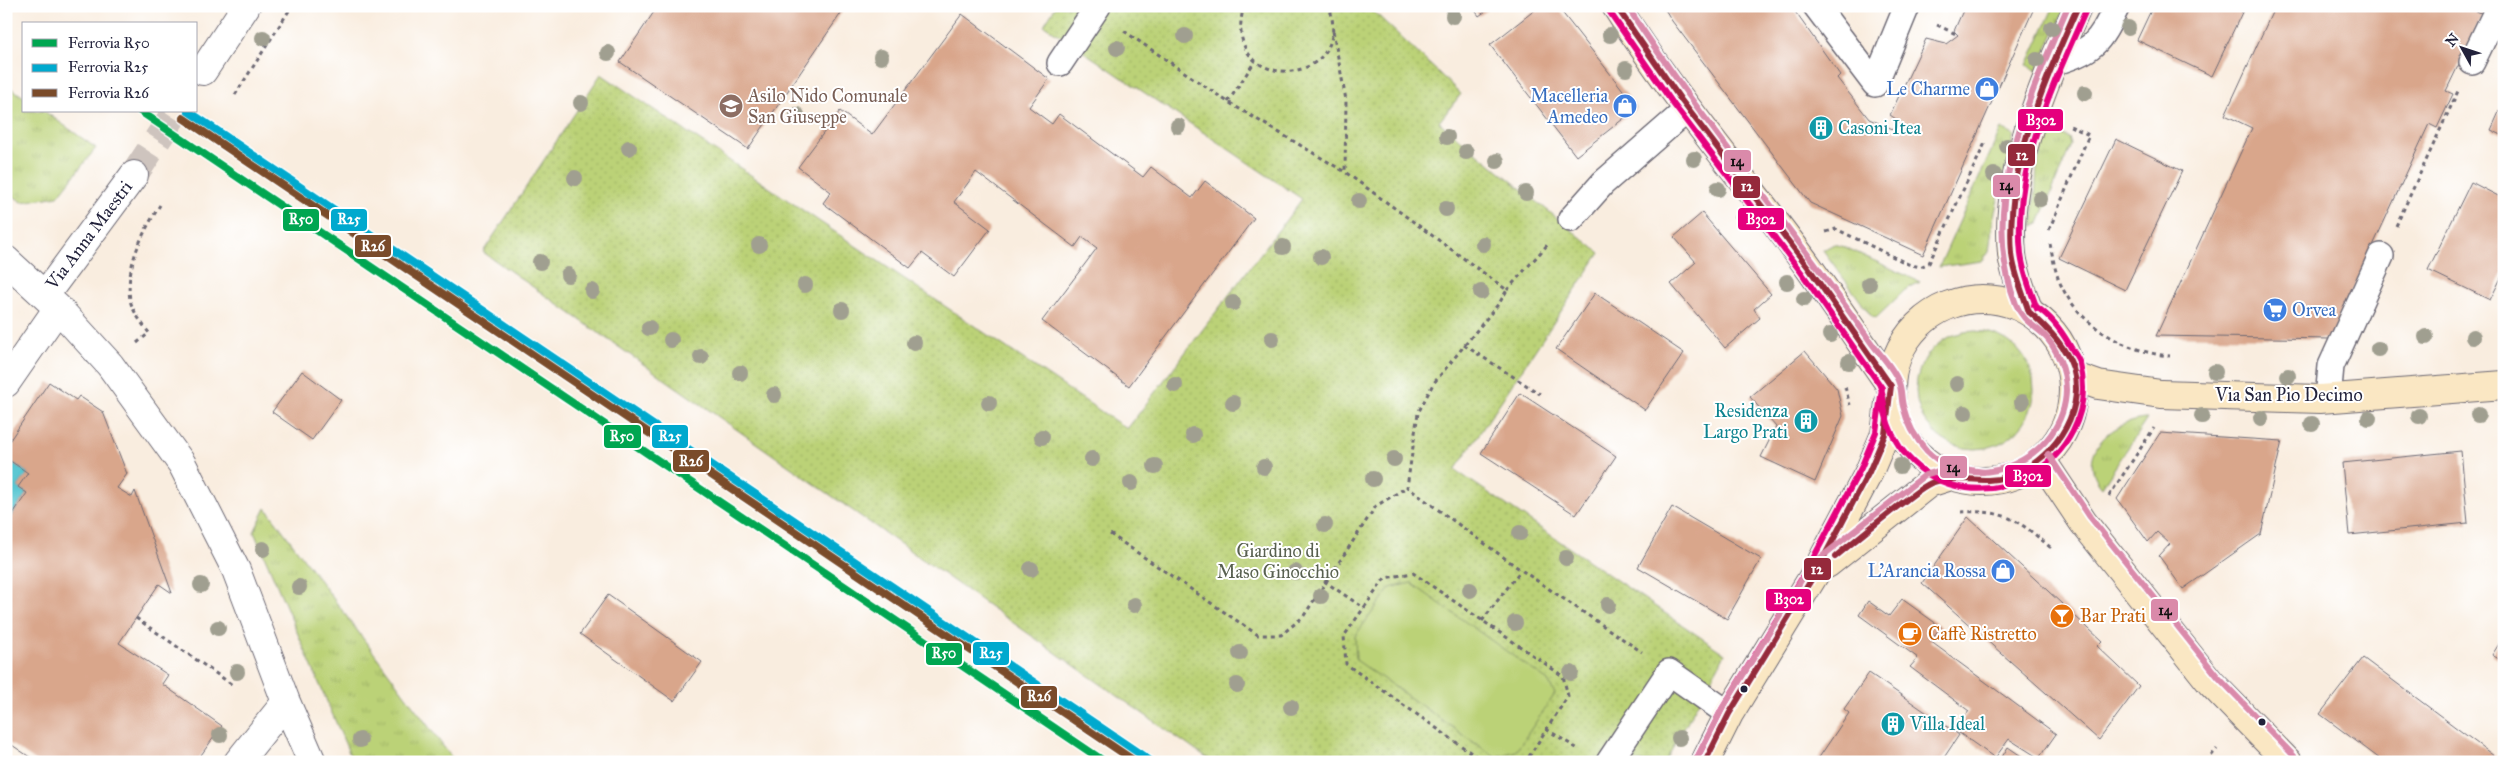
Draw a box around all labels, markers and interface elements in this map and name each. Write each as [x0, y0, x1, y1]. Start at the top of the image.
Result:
legend [22, 22, 198, 112]
north arrow [2438, 22, 2488, 72]
text: N [2442, 30, 2463, 50]
text: Ferrovia R50 [68, 34, 150, 52]
text: Ferrovia R25 [68, 58, 148, 76]
shop icon: Le Charme [1974, 76, 2000, 102]
place label: Le Charme [1886, 78, 1970, 100]
text: Ferrovia R26 [68, 84, 150, 102]
place label: Asilo Nido Comunale San Giuseppe [747, 85, 907, 128]
place label: Macelleria Amedeo [1530, 85, 1608, 128]
school or university icon: Asilo Nido Comunale San Giuseppe [718, 93, 744, 119]
shop icon: Macelleria Amedeo [1612, 93, 1638, 119]
line badge: B302 [2017, 108, 2064, 132]
text: B302 [2026, 112, 2057, 130]
building icon: Casoni Itea [1808, 115, 1834, 141]
place label: Casoni Itea [1838, 117, 1921, 139]
line badge: 12 [2007, 143, 2036, 167]
text: 12 [2016, 147, 2029, 164]
line badge: 14 [1723, 149, 1752, 173]
text: 14 [1730, 153, 1745, 171]
line badge: 14 [1992, 174, 2021, 198]
line badge: 12 [1732, 175, 1761, 199]
street label: Via Anna Maestri [40, 176, 137, 294]
text: 14 [1999, 177, 2014, 195]
text: 12 [1741, 178, 1754, 195]
line badge: B302 [1737, 207, 1785, 231]
line badge: R50 [282, 208, 320, 232]
line badge: R25 [330, 208, 368, 232]
text: R50 [289, 211, 313, 228]
text: R25 [337, 211, 361, 228]
text: B302 [1746, 211, 1777, 229]
line badge: R26 [354, 234, 392, 258]
text: R26 [361, 238, 386, 255]
supermarket icon: Orvea [2262, 297, 2288, 323]
place label: Orvea [2292, 299, 2337, 321]
street label: Via San Pio Decimo [2214, 384, 2363, 406]
place label: Residenza Largo Prati [1703, 400, 1788, 444]
building icon: Residenza Largo Prati [1793, 408, 1819, 434]
line badge: R50 [603, 424, 642, 449]
line badge: R25 [651, 424, 689, 449]
text: R50 [610, 428, 634, 445]
text: R25 [658, 428, 682, 445]
line badge: R26 [672, 449, 710, 473]
text: R26 [679, 453, 704, 470]
line badge: 14 [1939, 455, 1968, 479]
text: 14 [1946, 459, 1961, 477]
line badge: B302 [2004, 464, 2052, 488]
text: B302 [2013, 468, 2044, 486]
park label: Giardino di Maso Ginocchio [1217, 540, 1339, 583]
line badge: 12 [1803, 557, 1832, 581]
shop icon: L'Arancia Rossa [1990, 558, 2016, 584]
place label: L'Arancia Rossa [1868, 560, 1986, 582]
text: 12 [1811, 561, 1824, 578]
line badge: B302 [1765, 588, 1812, 612]
text: B302 [1774, 591, 1805, 609]
line badge: 14 [2150, 598, 2179, 622]
text: 14 [2158, 602, 2173, 620]
bar icon: Bar Prati [2049, 603, 2075, 629]
place label: Bar Prati [2080, 605, 2146, 627]
cafe icon: Caffè Ristretto [1897, 621, 1923, 647]
place label: Caffè Ristretto [1928, 623, 2037, 645]
line badge: R25 [972, 641, 1010, 666]
line badge: R50 [925, 642, 963, 666]
text: R50 [932, 645, 956, 662]
text: R25 [979, 645, 1003, 662]
unlabelled marker [1739, 684, 1749, 694]
line badge: R26 [1020, 685, 1058, 709]
text: R26 [1027, 688, 1052, 705]
building icon: Villa Ideal [1880, 711, 1906, 737]
place label: Villa Ideal [1909, 713, 1985, 735]
unlabelled marker [2257, 717, 2267, 727]

